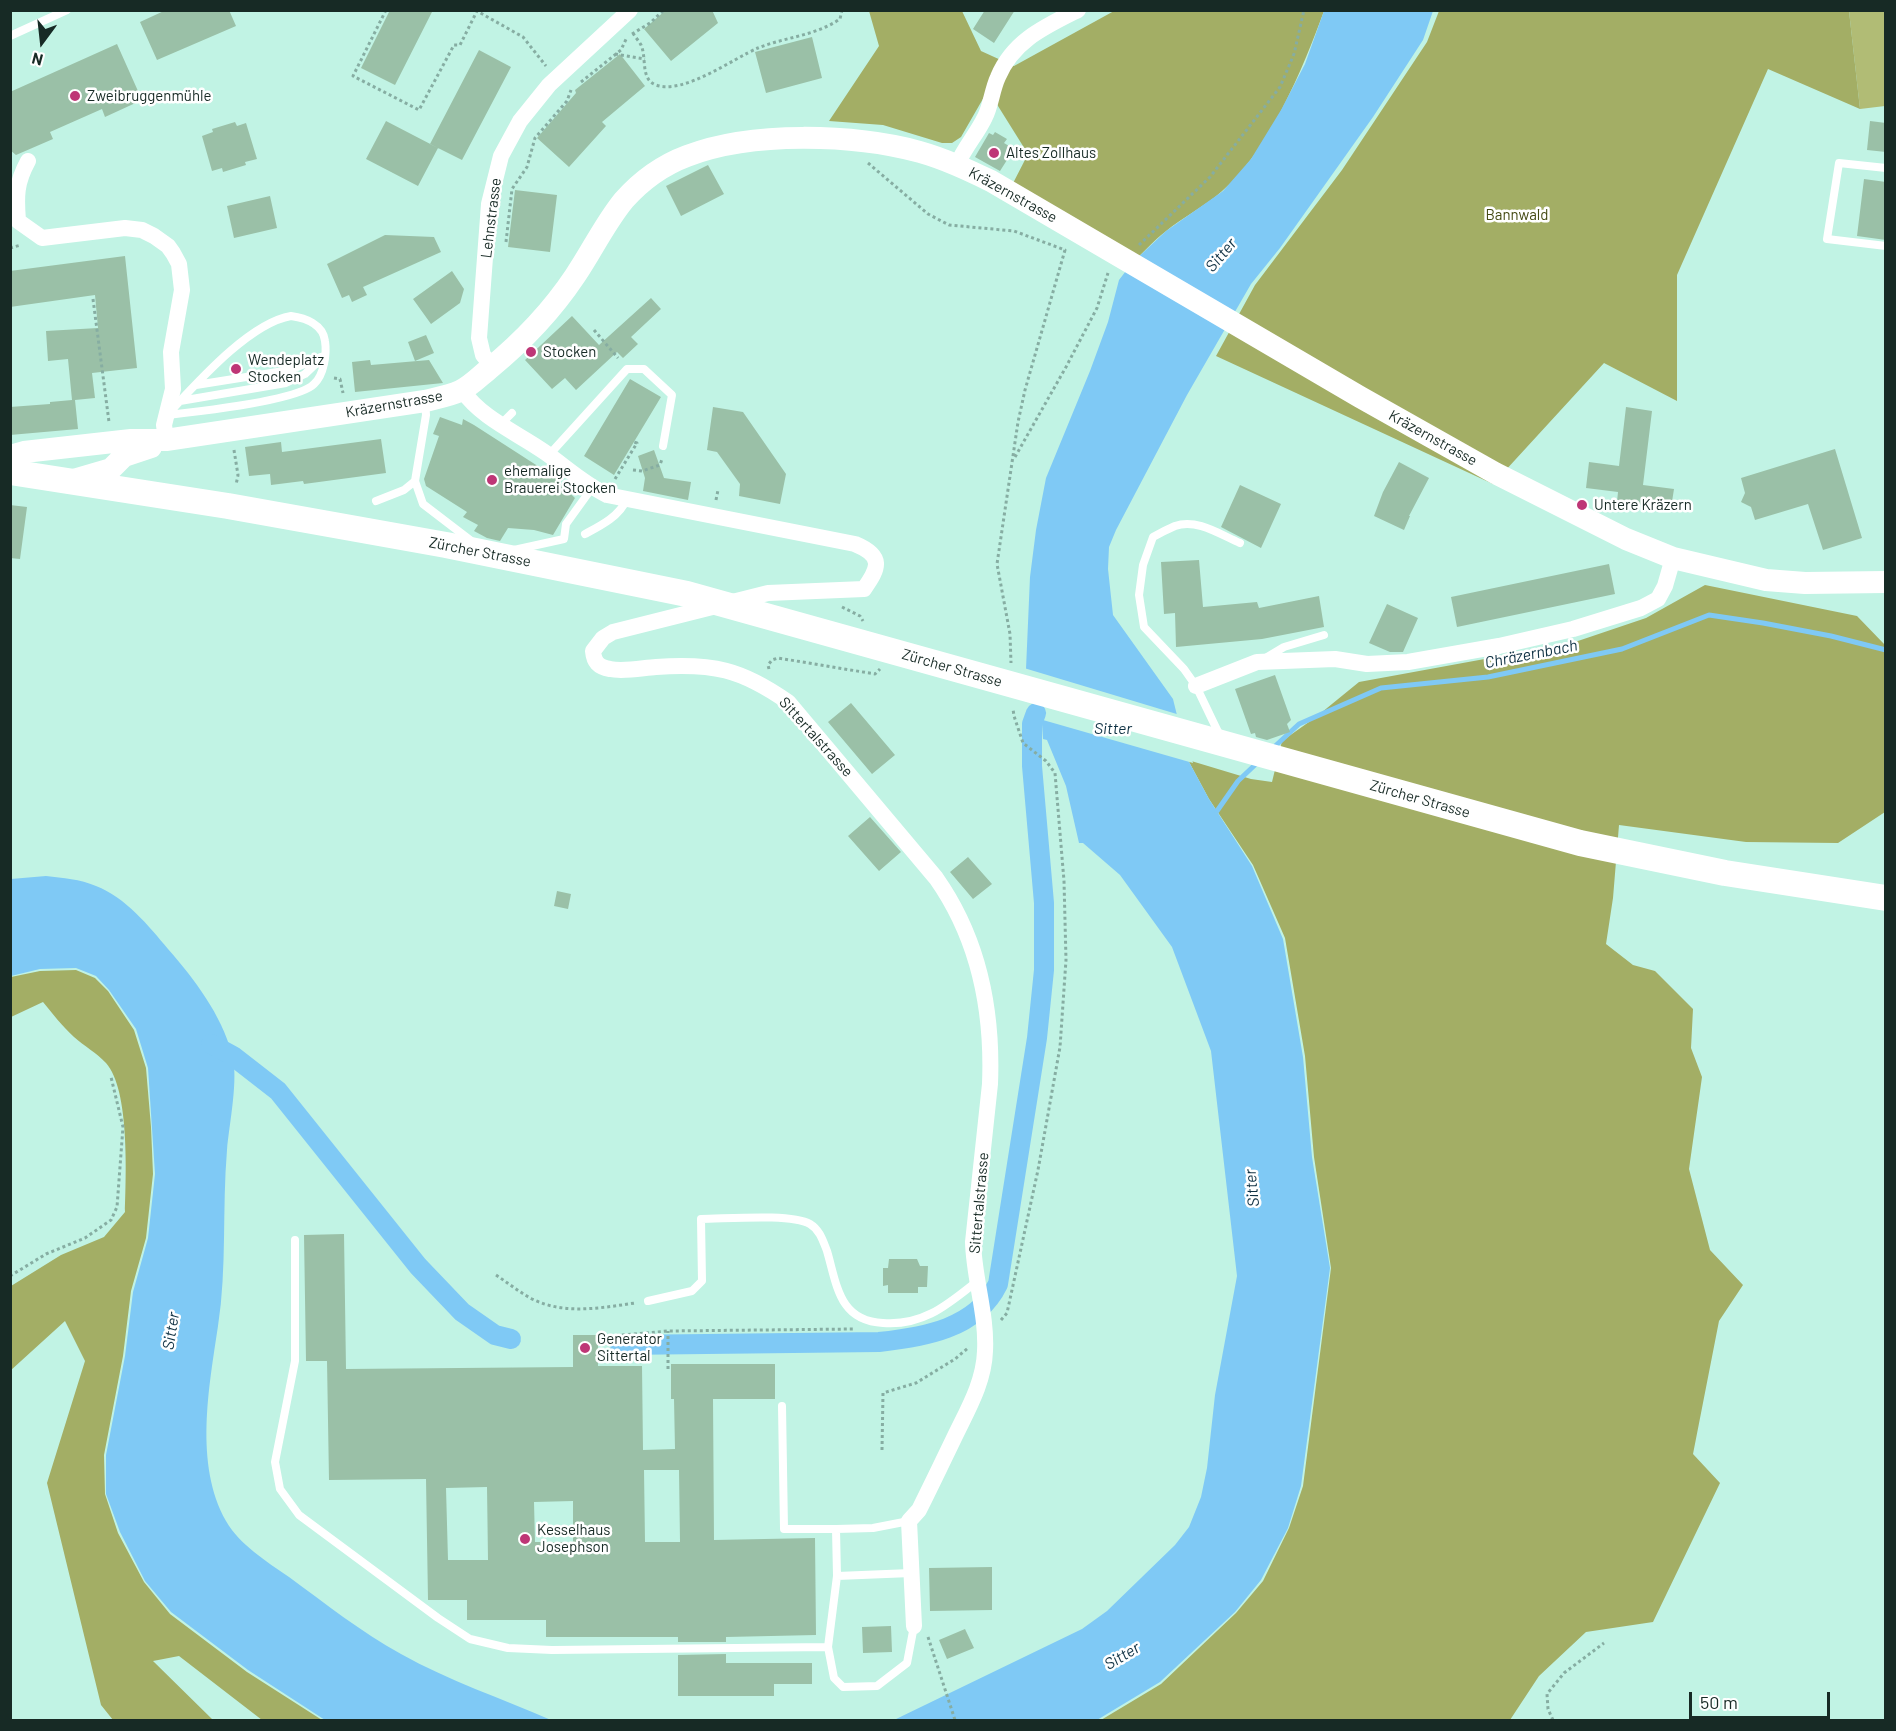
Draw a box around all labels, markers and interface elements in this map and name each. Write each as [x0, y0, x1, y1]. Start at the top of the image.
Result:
north arrow [12, 12, 72, 72]
text: N [30, 49, 45, 70]
place label: Zweibruggenmühle [87, 87, 211, 105]
marker: Zweibruggenmühle [68, 89, 82, 103]
place label: Altes Zollhaus [1006, 144, 1096, 162]
marker: Altes Zollhaus [987, 146, 1001, 160]
street label: Kräzernstrasse [966, 163, 1060, 227]
street label: Lehnstrasse [477, 177, 505, 259]
park label: Bannwald [1486, 206, 1548, 224]
water label: Sitter [1201, 234, 1241, 276]
place label: Stocken [543, 343, 596, 361]
marker: Stocken [524, 345, 538, 359]
place label: Wendeplatz Stocken [248, 351, 324, 386]
marker: Wendeplatz Stocken [229, 362, 243, 376]
street label: Kräzernstrasse [344, 387, 444, 421]
street label: Kräzernstrasse [1386, 406, 1480, 470]
place label: ehemalige Brauerei Stocken [504, 462, 616, 497]
marker: ehemalige Brauerei Stocken [485, 473, 499, 487]
place label: Untere Kräzern [1594, 496, 1692, 514]
marker: Untere Kräzern [1575, 498, 1589, 512]
street label: Zürcher Strasse [428, 533, 532, 571]
water label: Chräzernbach [1483, 636, 1579, 672]
street label: Zürcher Strasse [900, 645, 1004, 691]
street label: Sittertalstrasse [775, 693, 857, 781]
water label: Sitter [1094, 719, 1132, 739]
street label: Zürcher Strasse [1368, 776, 1472, 822]
street label: Sittertalstrasse [966, 1152, 992, 1254]
water label: Sitter [1240, 1168, 1264, 1208]
water label: Sitter [159, 1311, 183, 1351]
place label: Generator Sittertal [597, 1330, 662, 1365]
marker: Generator Sittertal [578, 1341, 592, 1355]
place label: Kesselhaus Josephson [537, 1521, 610, 1556]
marker: Kesselhaus Josephson [518, 1532, 532, 1546]
water label: Sitter [1101, 1638, 1143, 1674]
scale bar [1692, 1680, 1833, 1718]
text: 50 m [1700, 1691, 1738, 1713]

